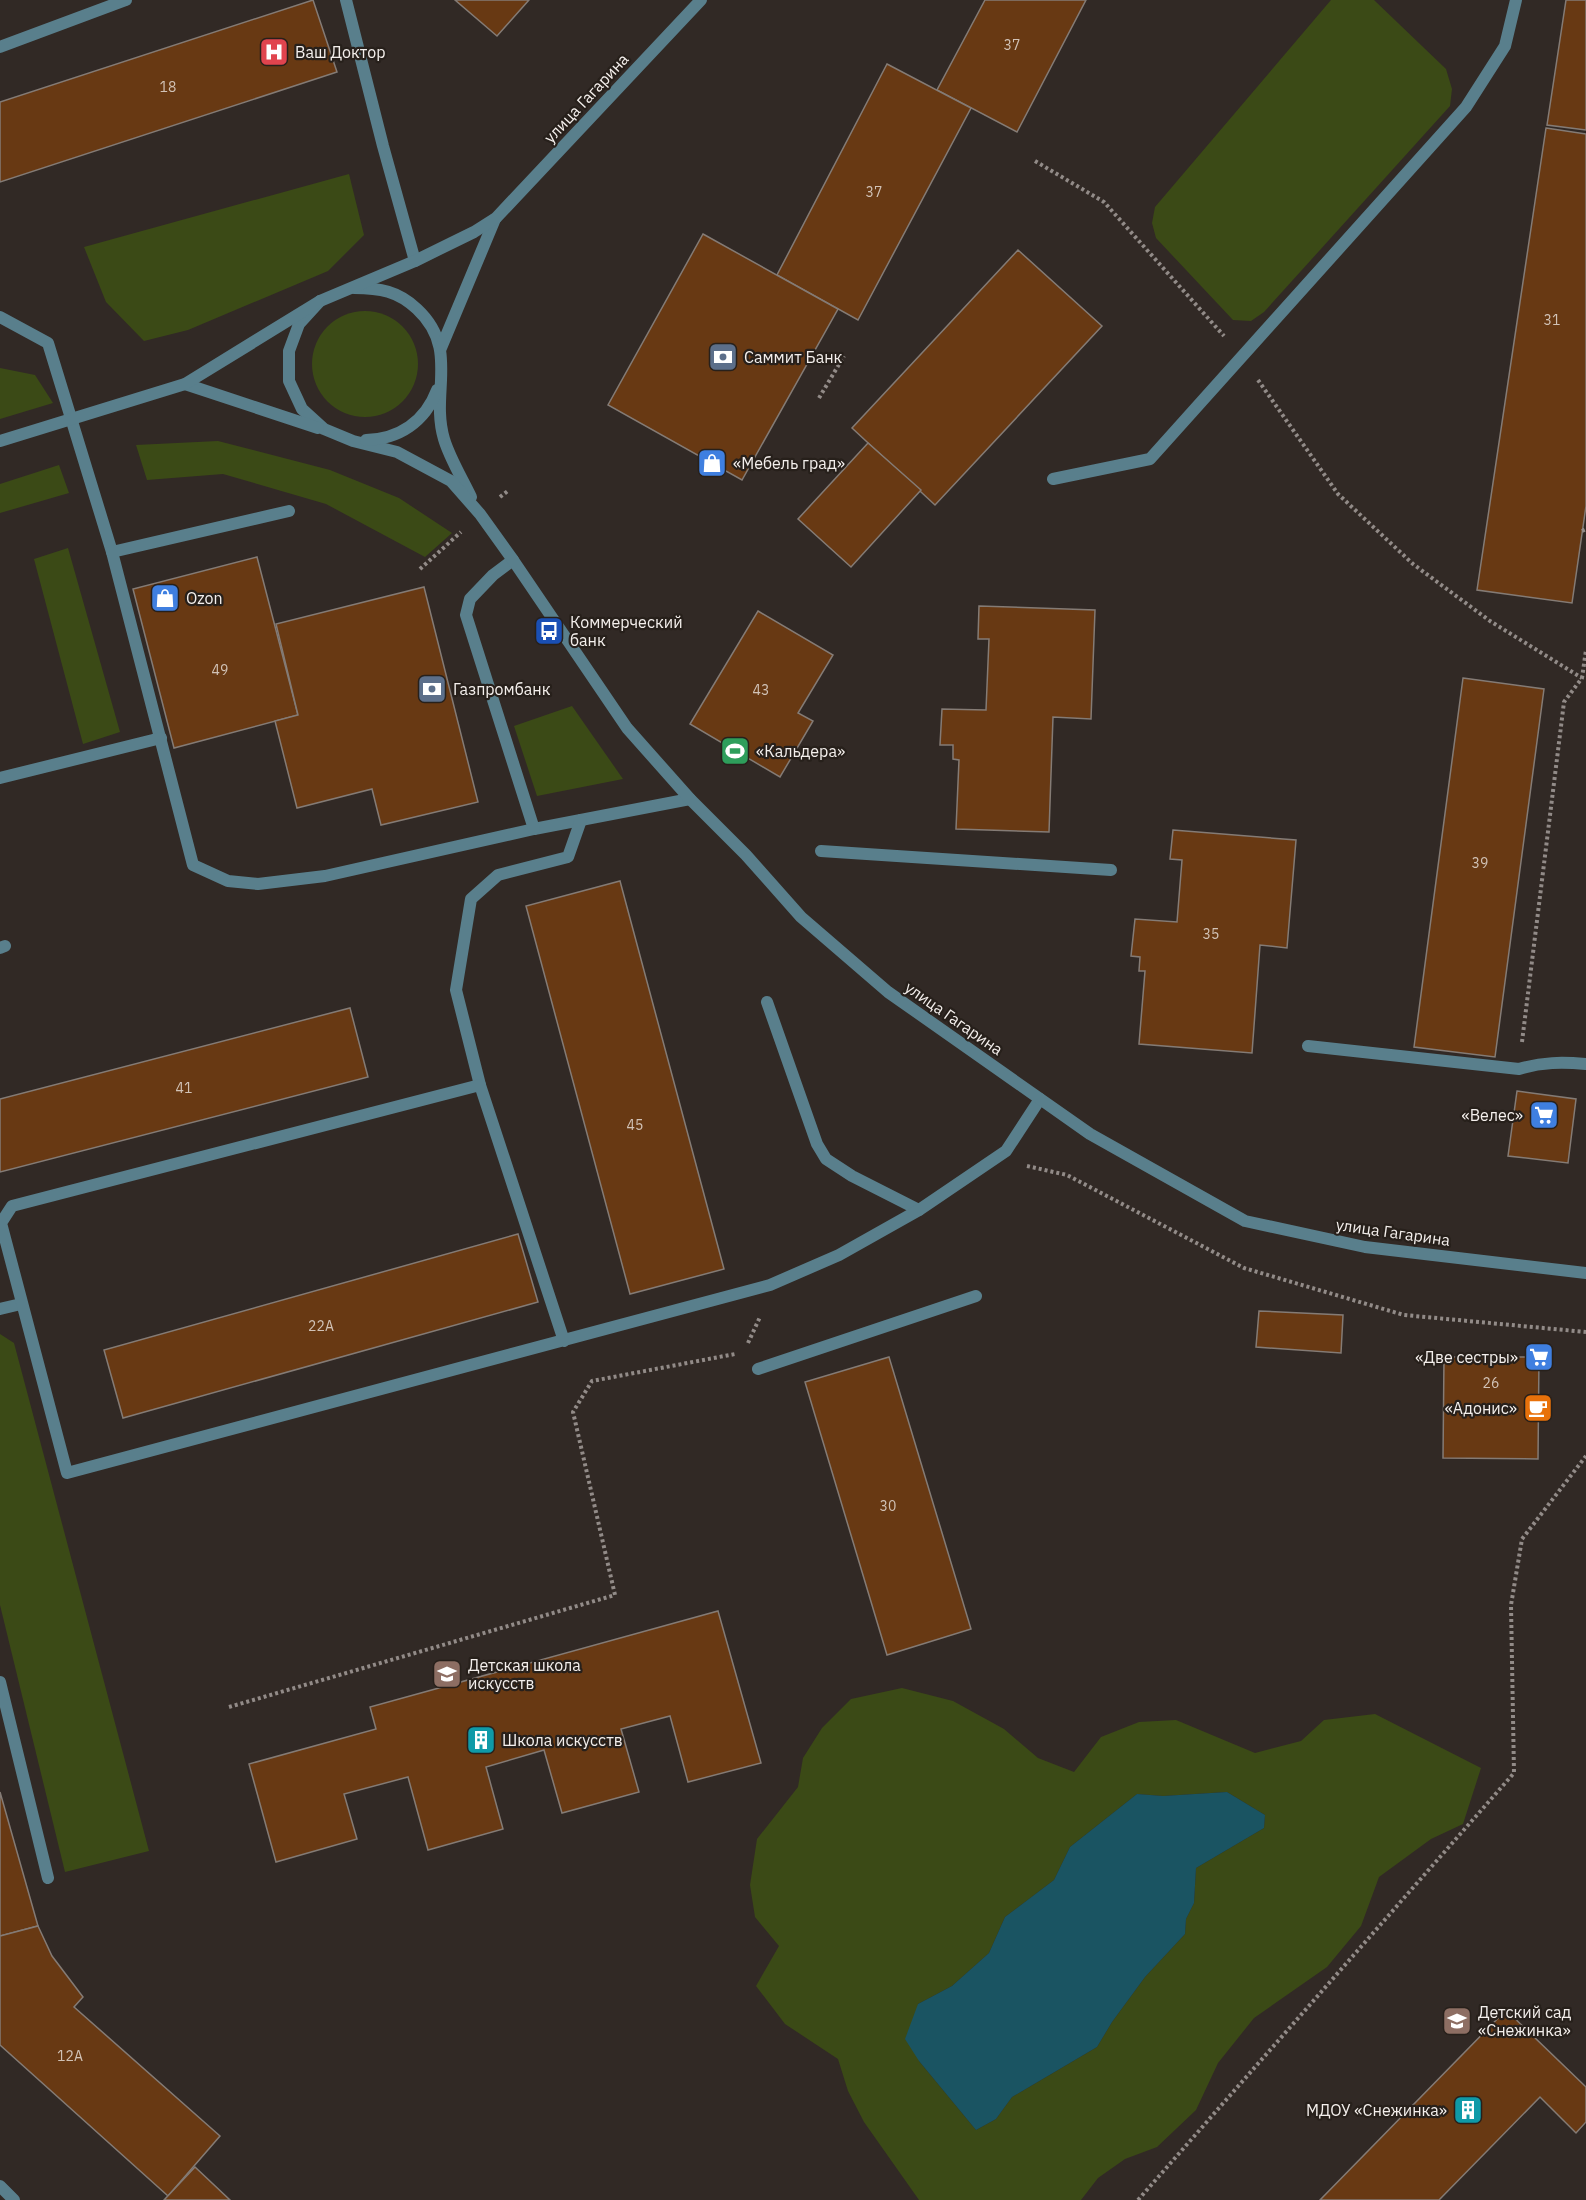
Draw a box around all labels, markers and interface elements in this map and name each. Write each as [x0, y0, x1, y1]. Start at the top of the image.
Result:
hospital icon: Ваш Доктор [258, 36, 290, 68]
house number: 37 [1004, 36, 1020, 54]
place label: Ваш Доктор [295, 42, 385, 62]
street label: улица Гагарина [539, 49, 633, 147]
house number: 18 [160, 78, 176, 96]
house number: 37 [866, 183, 882, 201]
house number: 31 [1544, 311, 1560, 329]
bank icon: Саммит Банк [707, 341, 739, 373]
place label: Саммит Банк [744, 347, 843, 367]
shop icon: «Мебель град» [696, 447, 728, 479]
place label: «Мебель град» [733, 453, 845, 473]
shop icon: Ozon [149, 582, 181, 614]
place label: Ozon [186, 588, 223, 608]
place label: Коммерческий банк [570, 612, 683, 650]
bus stop icon: Коммерческий банк [533, 615, 565, 647]
house number: 49 [212, 661, 228, 679]
bank icon: Газпромбанк [416, 673, 448, 705]
place label: Газпромбанк [453, 679, 551, 699]
house number: 43 [753, 681, 769, 699]
sports icon: «Кальдера» [719, 735, 751, 767]
place label: «Кальдера» [756, 741, 845, 761]
house number: 39 [1472, 854, 1488, 872]
house number: 35 [1203, 925, 1219, 943]
street label: улица Гагарина [901, 977, 1007, 1059]
house number: 41 [176, 1079, 192, 1097]
supermarket icon: «Велес» [1528, 1099, 1560, 1131]
place label: «Велес» [1461, 1105, 1523, 1125]
house number: 45 [627, 1116, 643, 1134]
street label: улица Гагарина [1335, 1214, 1452, 1250]
house number: 22А [308, 1317, 334, 1335]
supermarket icon: «Две сестры» [1523, 1341, 1555, 1373]
place label: «Две сестры» [1415, 1347, 1518, 1367]
house number: 26 [1483, 1374, 1499, 1392]
cafe icon: «Адонис» [1522, 1392, 1554, 1424]
place label: «Адонис» [1445, 1398, 1517, 1418]
house number: 30 [880, 1497, 896, 1515]
place label: Детская школа искусств [468, 1655, 581, 1693]
school or university icon: Детская школа искусств [431, 1658, 463, 1690]
building icon: Школа искусств [465, 1724, 497, 1756]
place label: Школа искусств [502, 1730, 623, 1750]
place label: Детский сад «Снежинка» [1478, 2002, 1572, 2040]
school or university icon: Детский сад «Снежинка» [1441, 2005, 1473, 2037]
house number: 12А [57, 2047, 83, 2065]
building icon: МДОУ «Снежинка» [1452, 2094, 1484, 2126]
place label: МДОУ «Снежинка» [1306, 2100, 1447, 2120]

